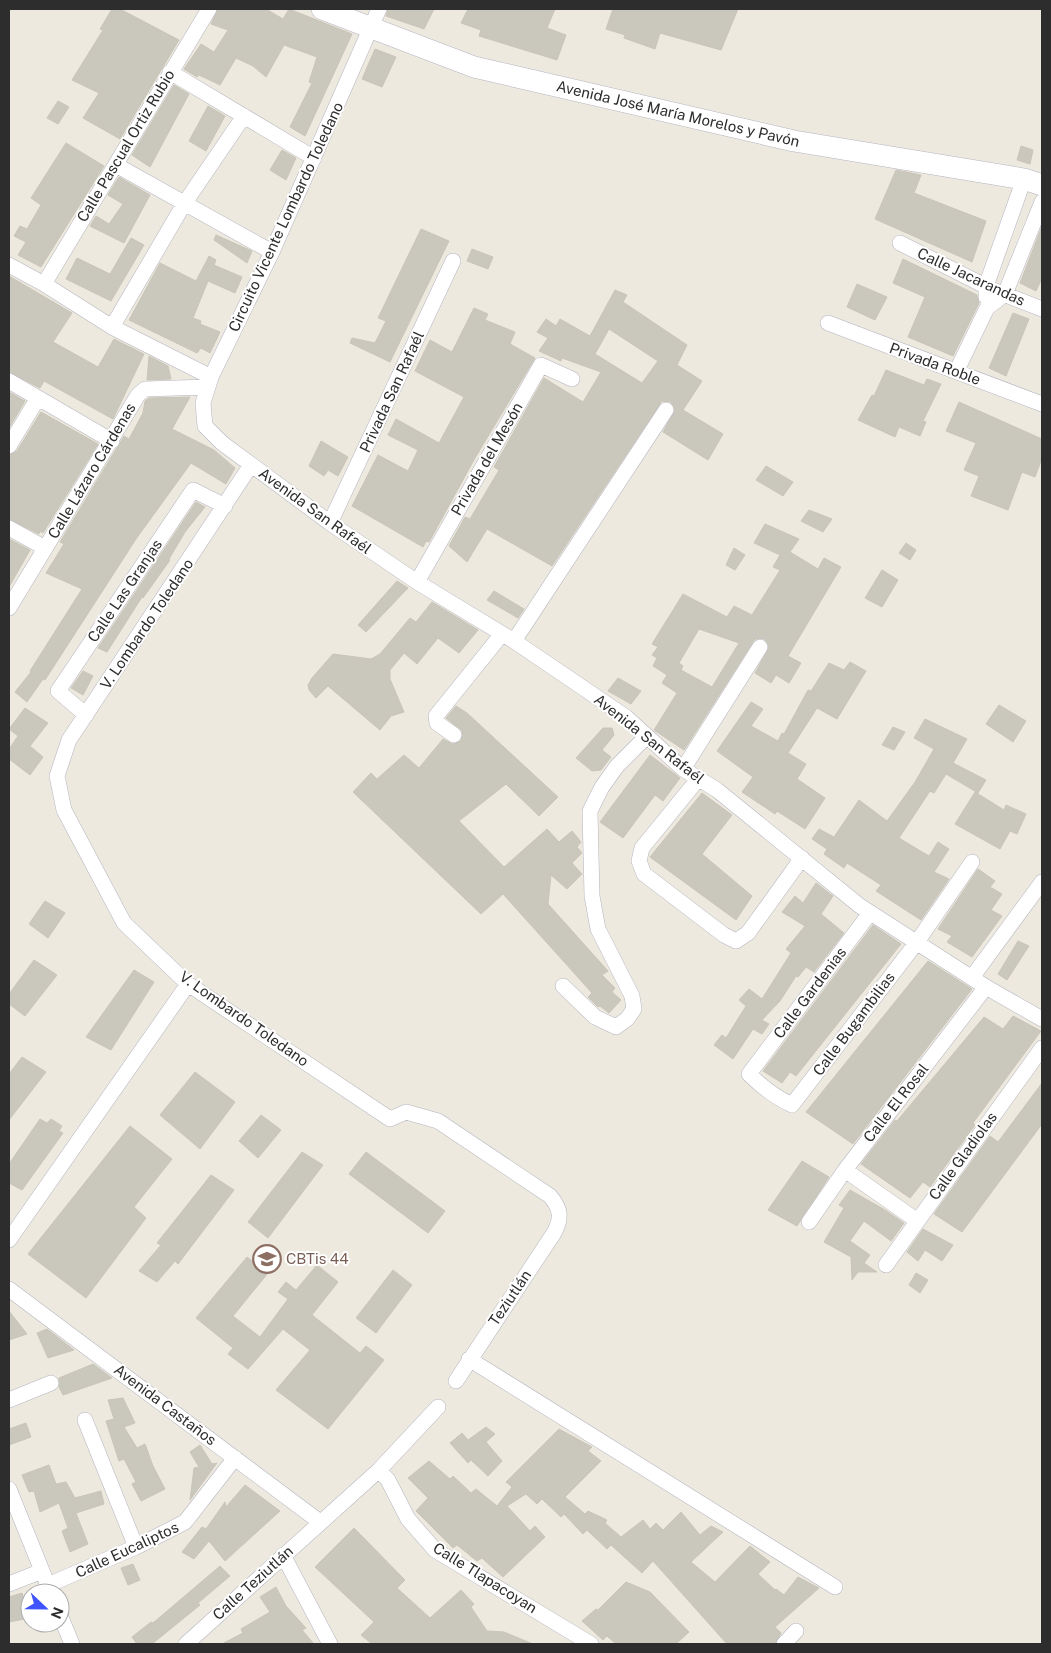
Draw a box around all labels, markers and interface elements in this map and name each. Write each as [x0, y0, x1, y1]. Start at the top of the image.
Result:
street label: Calle Pascual Ortiz Rubio [73, 67, 178, 225]
street label: Avenida José María Morelos y Pavón [555, 77, 801, 150]
street label: Circuito Vicente Lombardo Toledano [225, 99, 346, 334]
street label: Calle Jacarandas [915, 244, 1028, 309]
street label: Privada San Rafaél [356, 329, 427, 455]
street label: Privada Roble [887, 339, 983, 388]
street label: Privada del Mesón [447, 399, 526, 518]
street label: Calle Lázaro Cárdenas [44, 400, 139, 542]
street label: Avenida San Rafaél [256, 464, 375, 557]
street label: Calle Las Granjas [84, 536, 165, 645]
street label: V. Lombardo Toledano [97, 555, 197, 692]
street label: Avenida San Rafaél [591, 690, 708, 787]
street label: Calle Gardenias [770, 944, 849, 1042]
street label: V. Lombardo Toledano [177, 968, 312, 1070]
street label: Calle Bugambilias [809, 969, 898, 1079]
street label: Calle El Rosal [860, 1060, 932, 1145]
street label: Calle Gladiolas [925, 1109, 1000, 1203]
school or university icon: CBTis 44 [252, 1244, 282, 1274]
place label: CBTis 44 [286, 1250, 349, 1267]
street label: Teziutlán [485, 1267, 534, 1329]
street label: Avenida Castaños [111, 1361, 220, 1449]
street label: Calle Eucaliptos [73, 1518, 181, 1581]
street label: Calle Tlapacoyan [430, 1539, 540, 1616]
street label: Calle Teziutlán [209, 1542, 296, 1623]
north arrow [20, 1583, 70, 1633]
text: N [48, 1605, 67, 1621]

